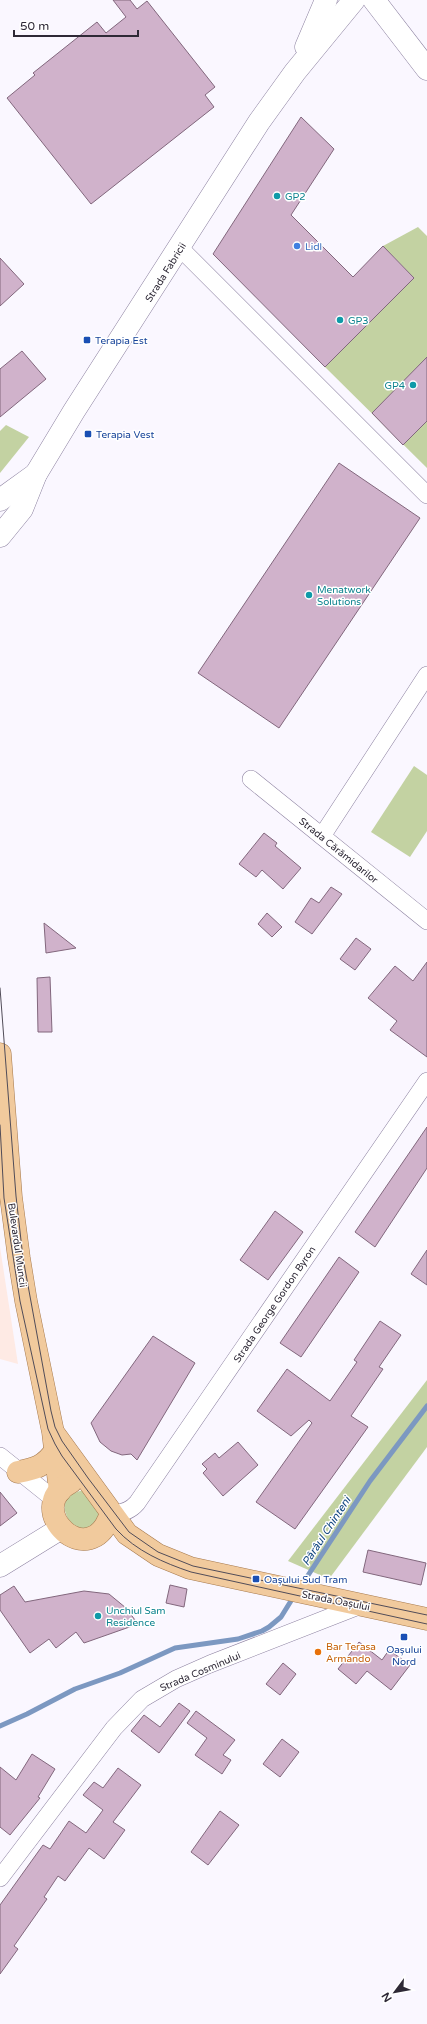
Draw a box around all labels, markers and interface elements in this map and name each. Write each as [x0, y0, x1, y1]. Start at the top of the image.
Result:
scale bar [14, 12, 138, 38]
text: 50 m [20, 19, 49, 33]
marker: GP2 [272, 191, 282, 201]
place label: GP2 [285, 191, 306, 203]
street label: Strada Fabricii [143, 241, 189, 304]
marker: Lidl [292, 241, 302, 251]
place label: Lidl [305, 241, 322, 253]
marker: GP3 [335, 315, 345, 325]
place label: GP3 [348, 315, 369, 327]
marker: Terapia Est [82, 335, 92, 345]
place label: Terapia Est [95, 335, 148, 347]
place label: GP4 [384, 380, 405, 392]
marker: GP4 [408, 380, 418, 390]
marker: Terapia Vest [83, 429, 93, 439]
place label: Terapia Vest [96, 429, 154, 441]
place label: Menatwork Solutions [317, 584, 371, 608]
marker: Menatwork Solutions [304, 590, 314, 600]
street label: Strada Cărămidarilor [296, 815, 380, 886]
street label: Bulevardul Muncii [5, 1202, 29, 1288]
street label: Strada George Gordon Byron [231, 1244, 318, 1365]
water label: Pârâul Chinteni [299, 1493, 354, 1568]
marker: Oașului Sud Tram [251, 1574, 261, 1584]
place label: Oașului Sud Tram [264, 1574, 347, 1586]
street label: Strada Oașului [301, 1588, 371, 1613]
place label: Unchiul Sam Residence [106, 1605, 166, 1629]
marker: Unchiul Sam Residence [93, 1611, 103, 1621]
marker: Oașului Nord [399, 1632, 409, 1642]
place label: Bar Terasa Armando [326, 1641, 376, 1665]
place label: Oașului Nord [386, 1644, 422, 1668]
marker: Bar Terasa Armando [313, 1647, 323, 1657]
street label: Strada Cosminului [158, 1650, 242, 1694]
north arrow [375, 1972, 415, 2012]
text: N [379, 1990, 395, 2004]

